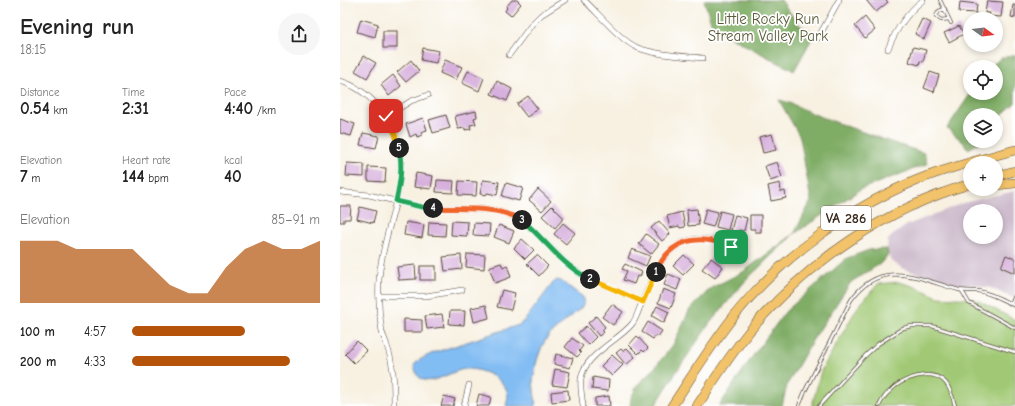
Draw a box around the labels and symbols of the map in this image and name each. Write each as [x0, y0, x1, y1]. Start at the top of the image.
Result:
park label: Little Rocky Run Stream Valley Park [708, 10, 829, 45]
north arrow [963, 12, 1003, 52]
pin [369, 99, 403, 133]
pin: 5 [389, 138, 409, 158]
pin: 4 [423, 198, 443, 218]
road number: VA 286 [821, 206, 871, 230]
pin: 3 [512, 210, 532, 230]
pin [714, 230, 748, 264]
pin: 1 [646, 262, 666, 282]
pin: 2 [580, 269, 600, 289]

